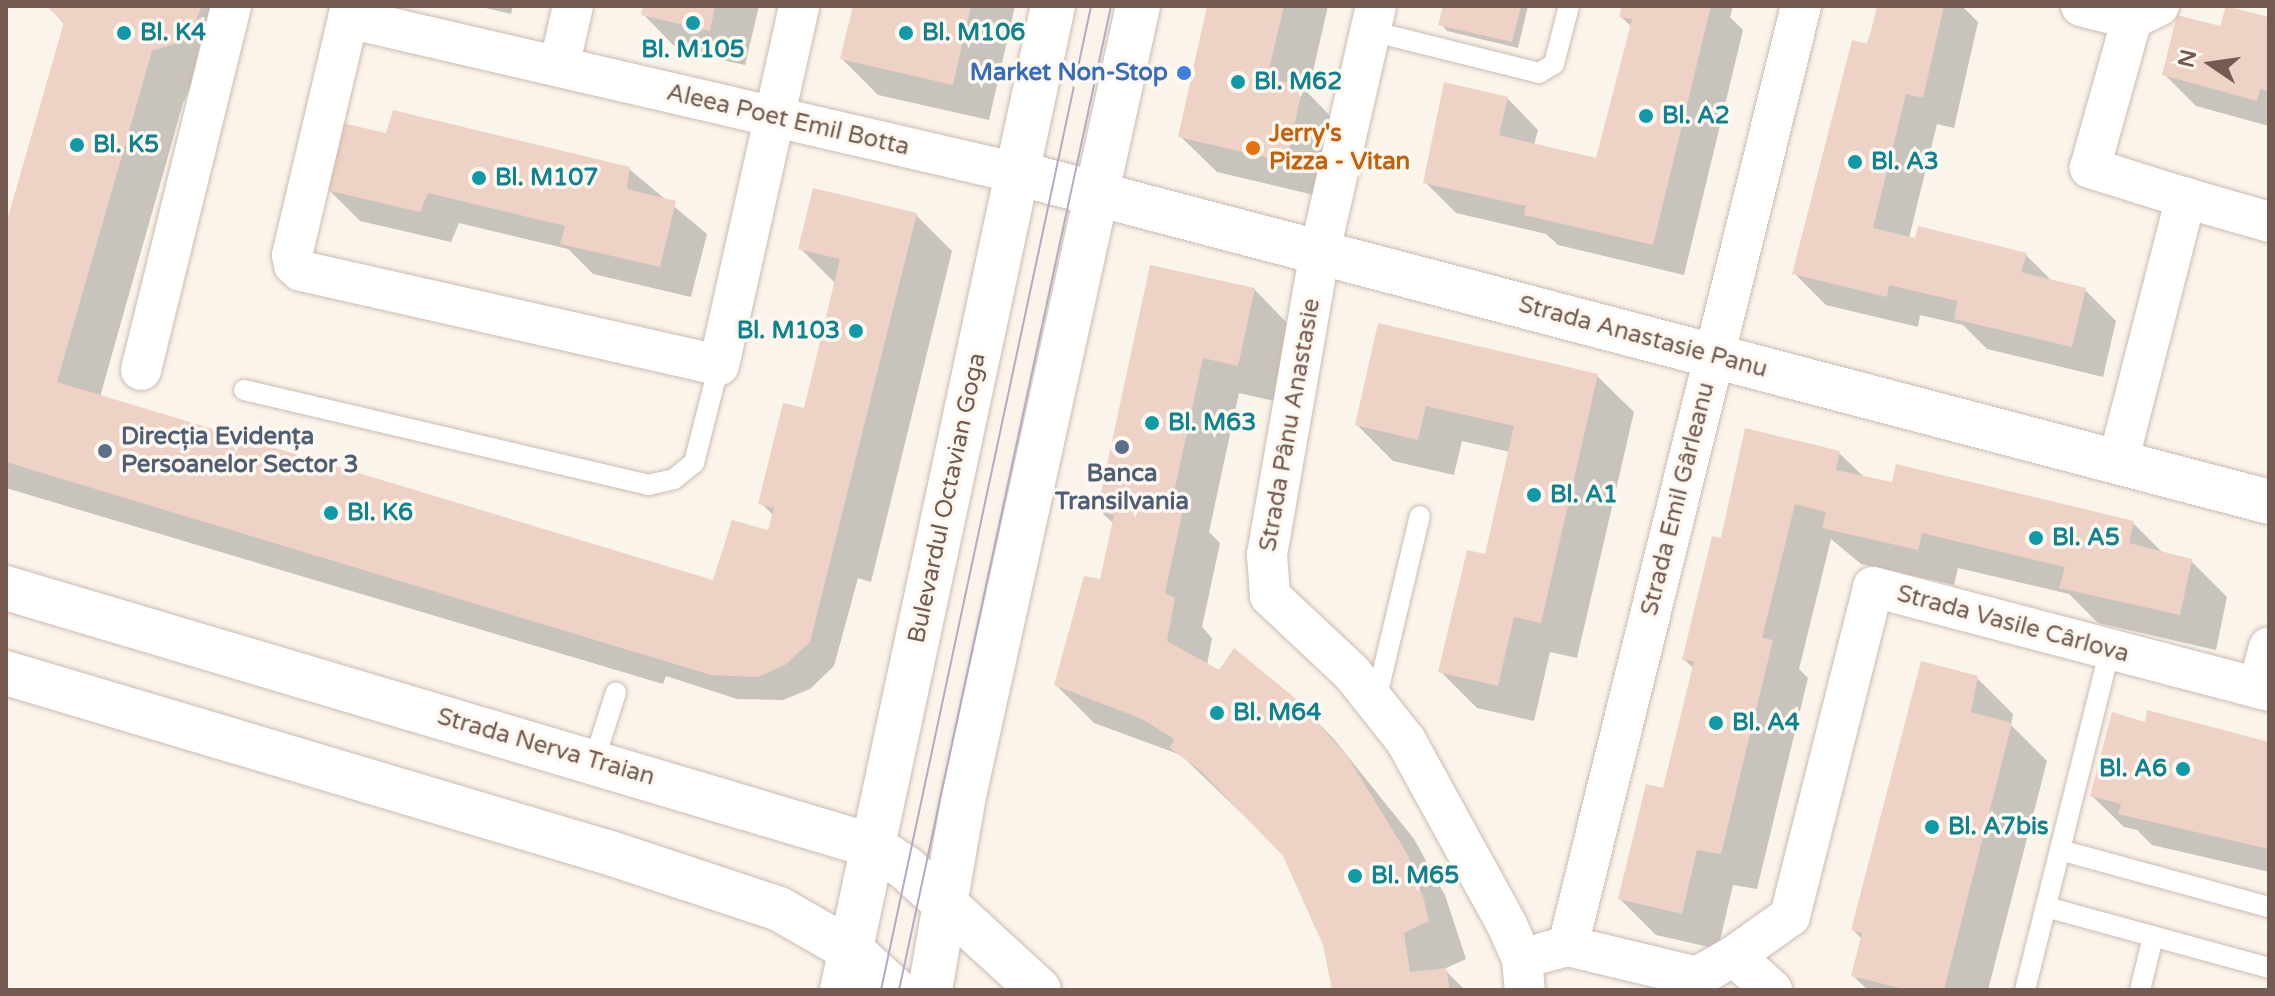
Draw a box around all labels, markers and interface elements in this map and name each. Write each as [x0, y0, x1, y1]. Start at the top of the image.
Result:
marker: Bl. M105 [684, 14, 702, 32]
place label: Bl. K4 [140, 19, 206, 47]
place label: Bl. M106 [922, 19, 1025, 47]
marker: Bl. K4 [115, 24, 133, 42]
marker: Bl. M106 [897, 24, 915, 42]
north arrow [2171, 24, 2251, 104]
place label: Bl. M105 [641, 36, 745, 64]
text: N [2173, 47, 2202, 70]
place label: Market Non-Stop [970, 59, 1168, 87]
marker: Market Non-Stop [1175, 64, 1193, 82]
place label: Bl. M62 [1254, 68, 1342, 96]
marker: Bl. M62 [1229, 73, 1247, 91]
street label: Aleea Poet Emil Botta [664, 78, 912, 162]
place label: Bl. A2 [1662, 102, 1730, 130]
marker: Bl. A2 [1637, 107, 1655, 125]
place label: Jerry's Pizza - Vitan [1269, 120, 1410, 176]
place label: Bl. K5 [93, 131, 159, 159]
marker: Bl. K5 [68, 136, 86, 154]
marker: Jerry's Pizza - Vitan [1244, 139, 1262, 157]
place label: Bl. A3 [1871, 148, 1939, 176]
marker: Bl. A3 [1846, 153, 1864, 171]
place label: Bl. M107 [495, 164, 598, 192]
marker: Bl. M107 [470, 169, 488, 187]
street label: Strada Anastasie Panu [1515, 290, 1771, 384]
street label: Strada Pânu Anastasie [1254, 296, 1326, 554]
place label: Bl. M103 [737, 317, 840, 345]
marker: Bl. M103 [847, 322, 865, 340]
street label: Bulevardul Octavian Goga [902, 350, 992, 646]
street label: Strada Emil Gârleanu [1635, 379, 1721, 619]
place label: Bl. M63 [1168, 409, 1256, 437]
marker: Bl. M63 [1143, 414, 1161, 432]
place label: Direcția Evidența Persoanelor Sector 3 [121, 423, 359, 479]
marker: Banca Transilvania [1113, 438, 1131, 456]
marker: Direcția Evidența Persoanelor Sector 3 [96, 442, 114, 460]
place label: Banca Transilvania [1055, 460, 1189, 516]
place label: Bl. A1 [1550, 481, 1618, 509]
marker: Bl. A1 [1525, 486, 1543, 504]
place label: Bl. K6 [347, 499, 413, 527]
marker: Bl. K6 [322, 504, 340, 522]
place label: Bl. A5 [2052, 524, 2120, 552]
marker: Bl. A5 [2027, 529, 2045, 547]
street label: Strada Vasile Cârlova [1894, 579, 2132, 669]
place label: Bl. M64 [1233, 699, 1321, 727]
street label: Strada Nerva Traian [434, 702, 658, 792]
marker: Bl. M64 [1208, 704, 1226, 722]
place label: Bl. A4 [1732, 709, 1800, 737]
marker: Bl. A4 [1707, 714, 1725, 732]
place label: Bl. A6 [2099, 755, 2167, 783]
marker: Bl. A6 [2174, 760, 2192, 778]
place label: Bl. A7bis [1948, 813, 2049, 841]
marker: Bl. A7bis [1923, 818, 1941, 836]
place label: Bl. M65 [1371, 862, 1459, 890]
marker: Bl. M65 [1346, 867, 1364, 885]

